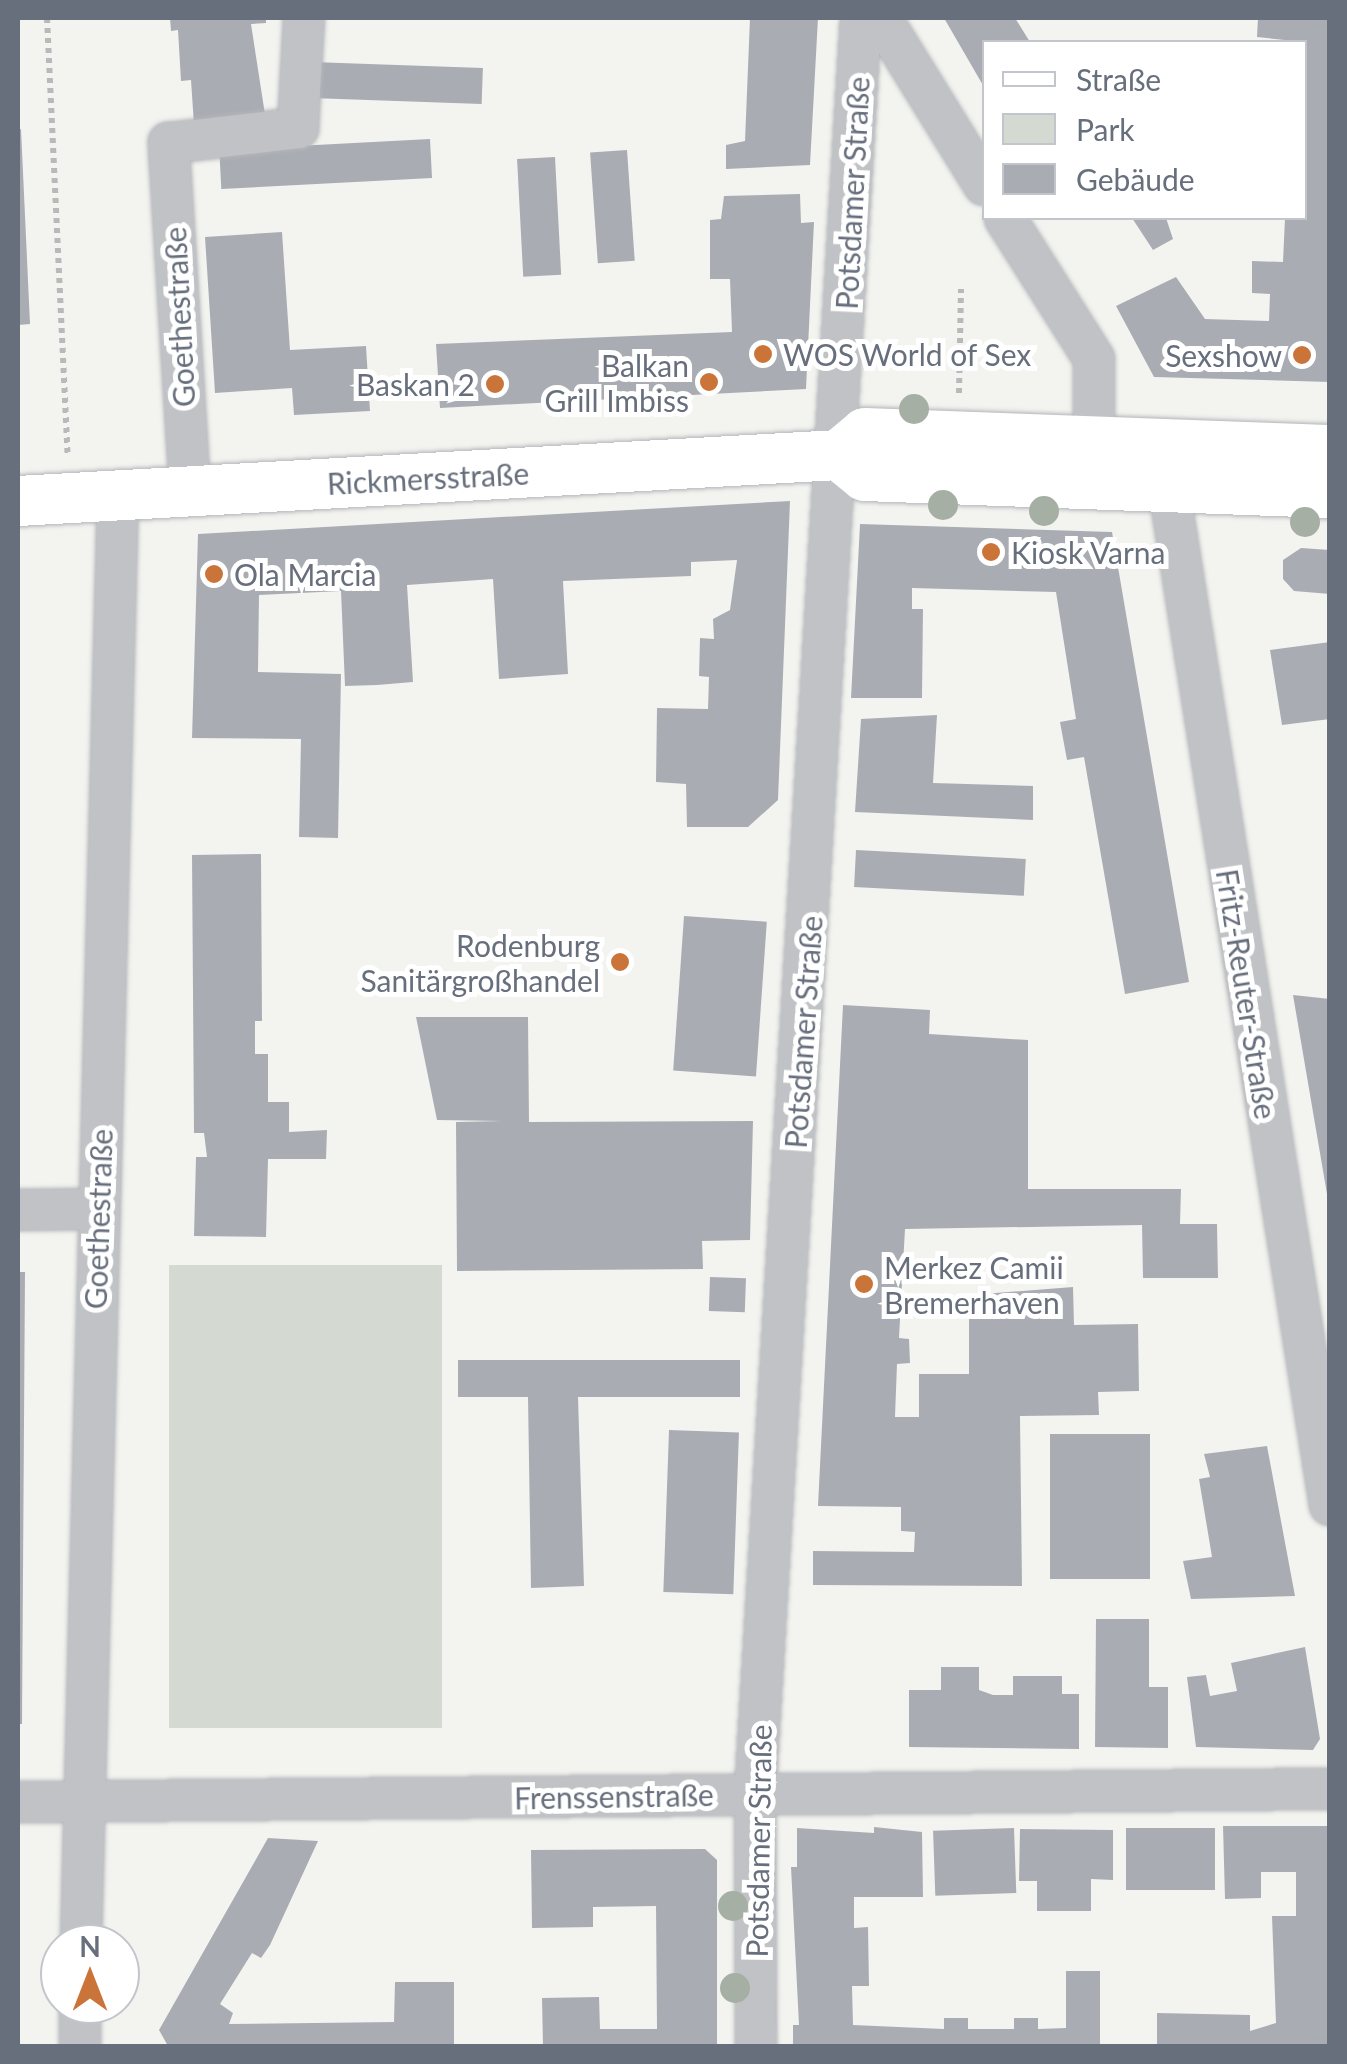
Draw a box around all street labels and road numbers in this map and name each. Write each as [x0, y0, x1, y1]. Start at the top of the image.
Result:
street label: Potsdamer Straße [828, 75, 876, 311]
street label: Goethestraße [156, 226, 202, 408]
street label: Rickmersstraße [326, 455, 530, 501]
street label: Fritz-Reuter-Straße [1209, 866, 1285, 1122]
street label: Potsdamer Straße [777, 914, 829, 1150]
street label: Goethestraße [77, 1128, 119, 1310]
street label: Potsdamer Straße [738, 1724, 778, 1958]
street label: Frenssenstraße [514, 1776, 714, 1816]

